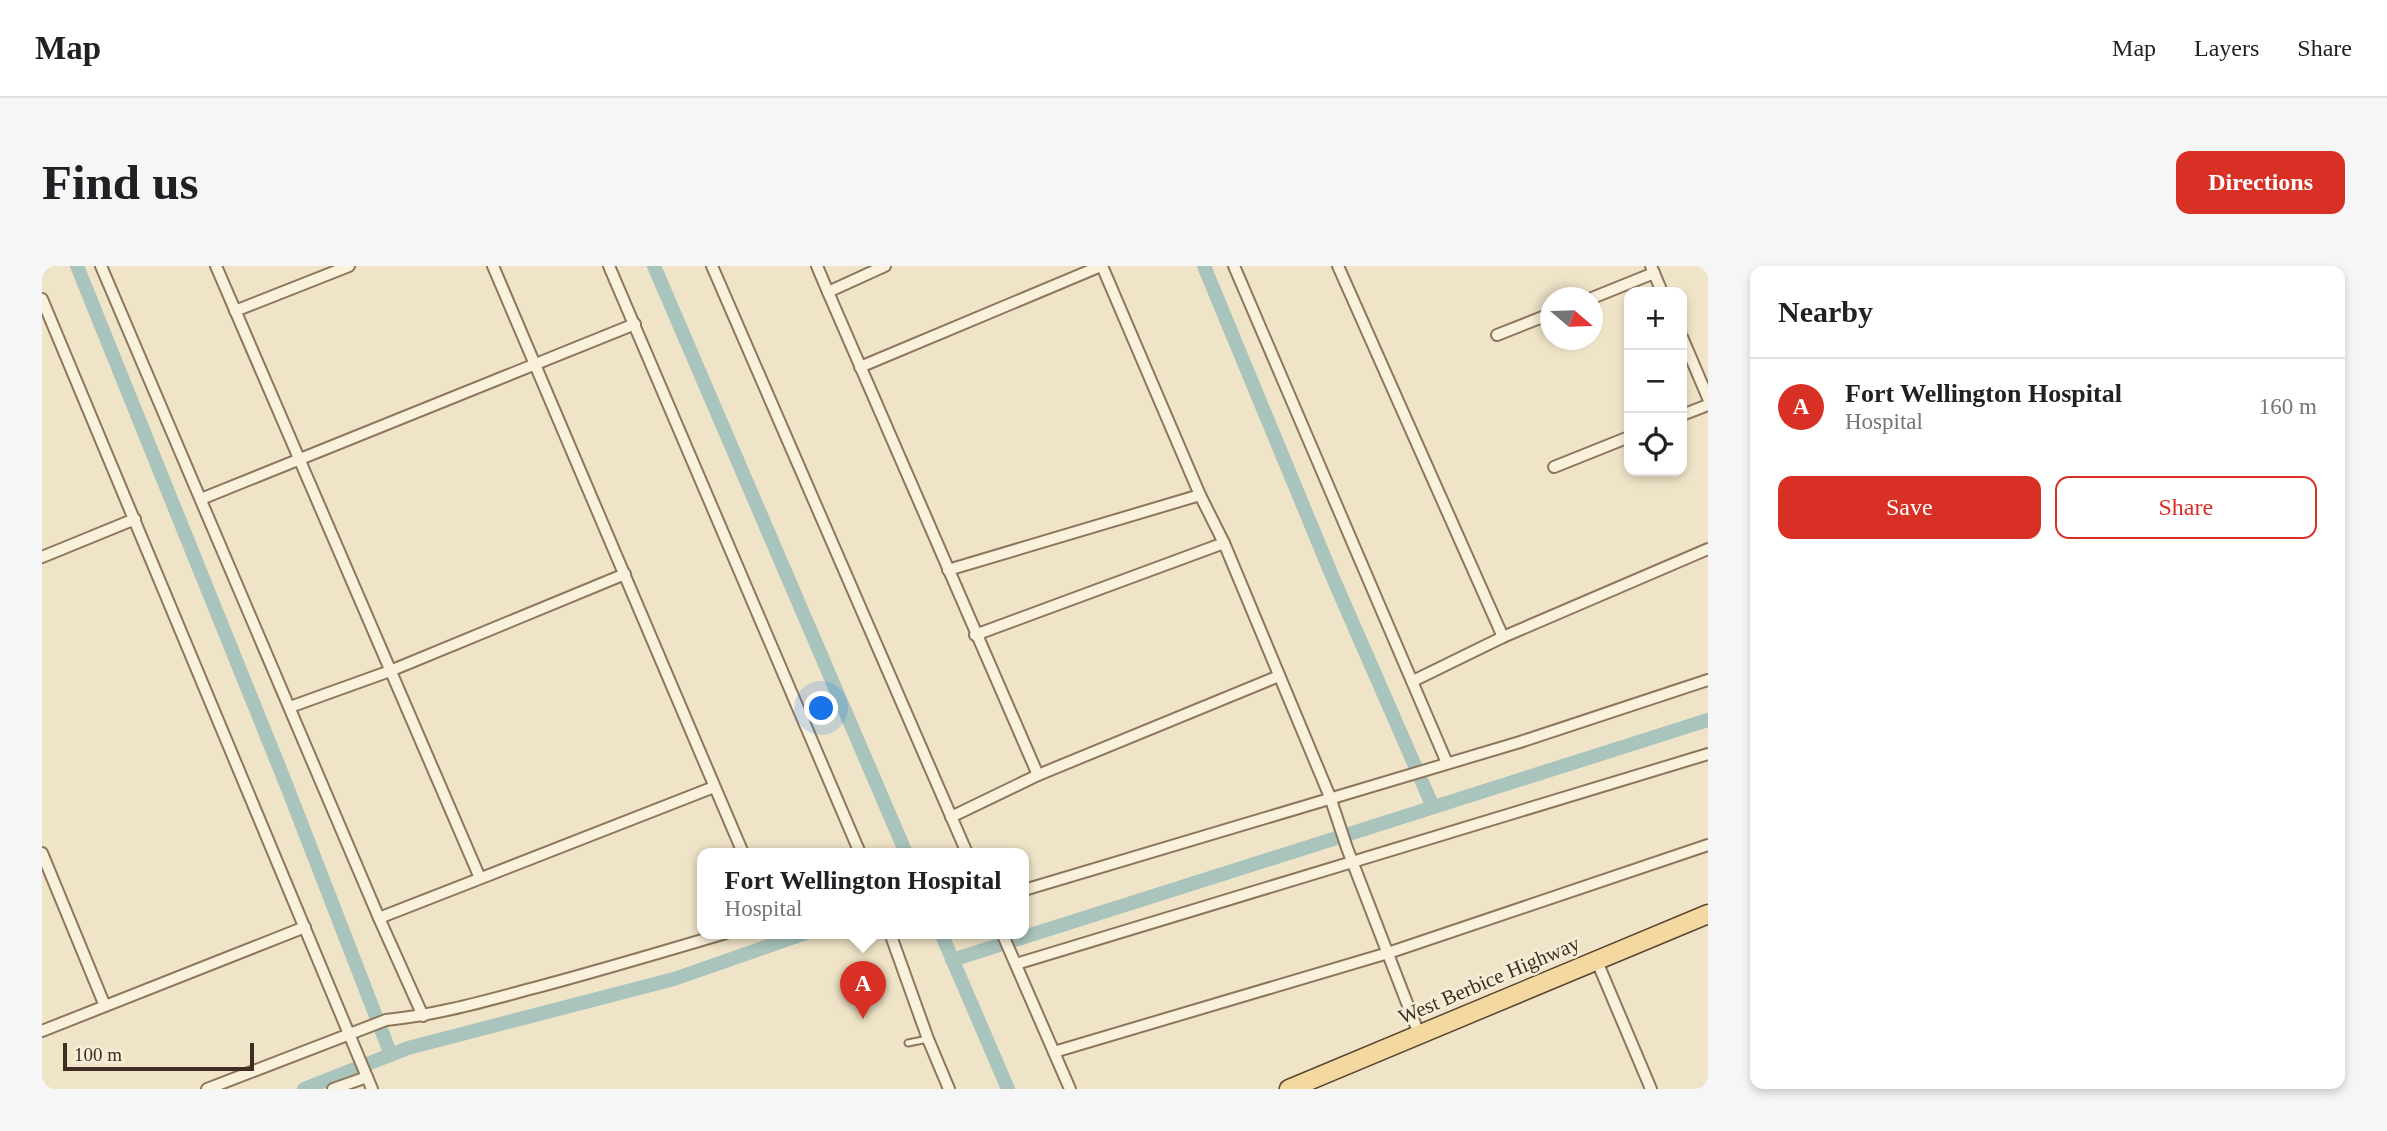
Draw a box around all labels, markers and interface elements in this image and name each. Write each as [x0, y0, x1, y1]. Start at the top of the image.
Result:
text: Map [35, 30, 101, 66]
text: Map [2112, 35, 2156, 61]
text: Layers [2194, 35, 2259, 61]
text: Share [2297, 35, 2352, 61]
button: Directions [2176, 151, 2345, 214]
text: Find us [42, 155, 199, 210]
north arrow [1540, 287, 1603, 350]
map controls [1624, 287, 1687, 476]
button: + [1624, 287, 1687, 350]
text: Nearby [1778, 295, 1873, 328]
button: − [1624, 350, 1687, 413]
text: Fort Wellington Hospital [1845, 379, 2122, 408]
text: A [1793, 394, 1809, 419]
text: 160 m [2259, 394, 2317, 419]
text: Hospital [1845, 409, 1923, 434]
button: locate [1624, 413, 1687, 476]
button: Save [1778, 476, 2041, 539]
button: Share [2055, 476, 2317, 539]
your location [804, 691, 838, 725]
popup [697, 848, 1029, 939]
text: Fort Wellington Hospital [725, 866, 1001, 895]
text: Hospital [725, 896, 803, 921]
street label: West Berbice Highway [1395, 931, 1584, 1029]
pin: A [840, 961, 886, 1019]
scale bar [63, 1040, 254, 1072]
text: 100 m [74, 1044, 122, 1065]

